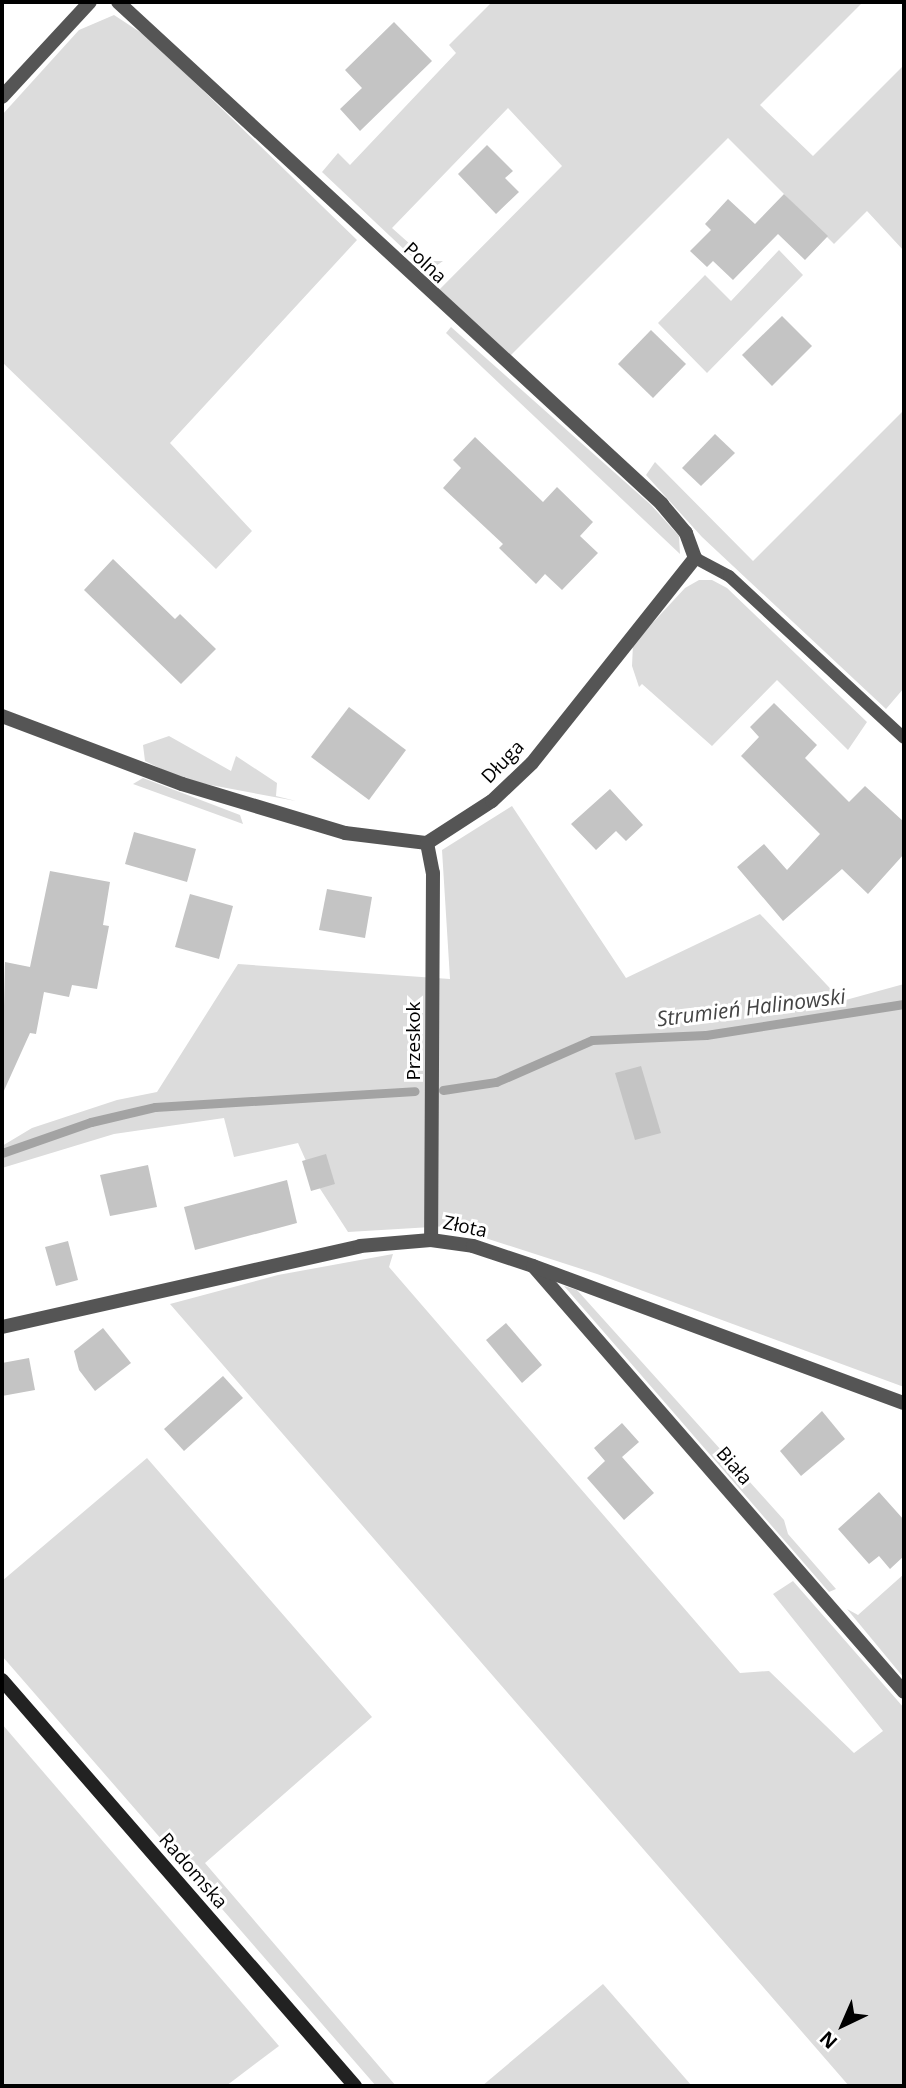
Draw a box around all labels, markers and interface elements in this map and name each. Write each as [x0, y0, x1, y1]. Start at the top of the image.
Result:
street label: Polna [399, 238, 451, 288]
street label: Długa [477, 736, 529, 788]
water label: Strumień Halinowski [655, 983, 847, 1031]
street label: Przeskok [403, 1001, 425, 1081]
street label: Złota [441, 1211, 489, 1243]
street label: Biała [711, 1442, 757, 1490]
street label: Radomska [154, 1829, 232, 1913]
north arrow [808, 1990, 878, 2060]
text: N [814, 2025, 843, 2055]

